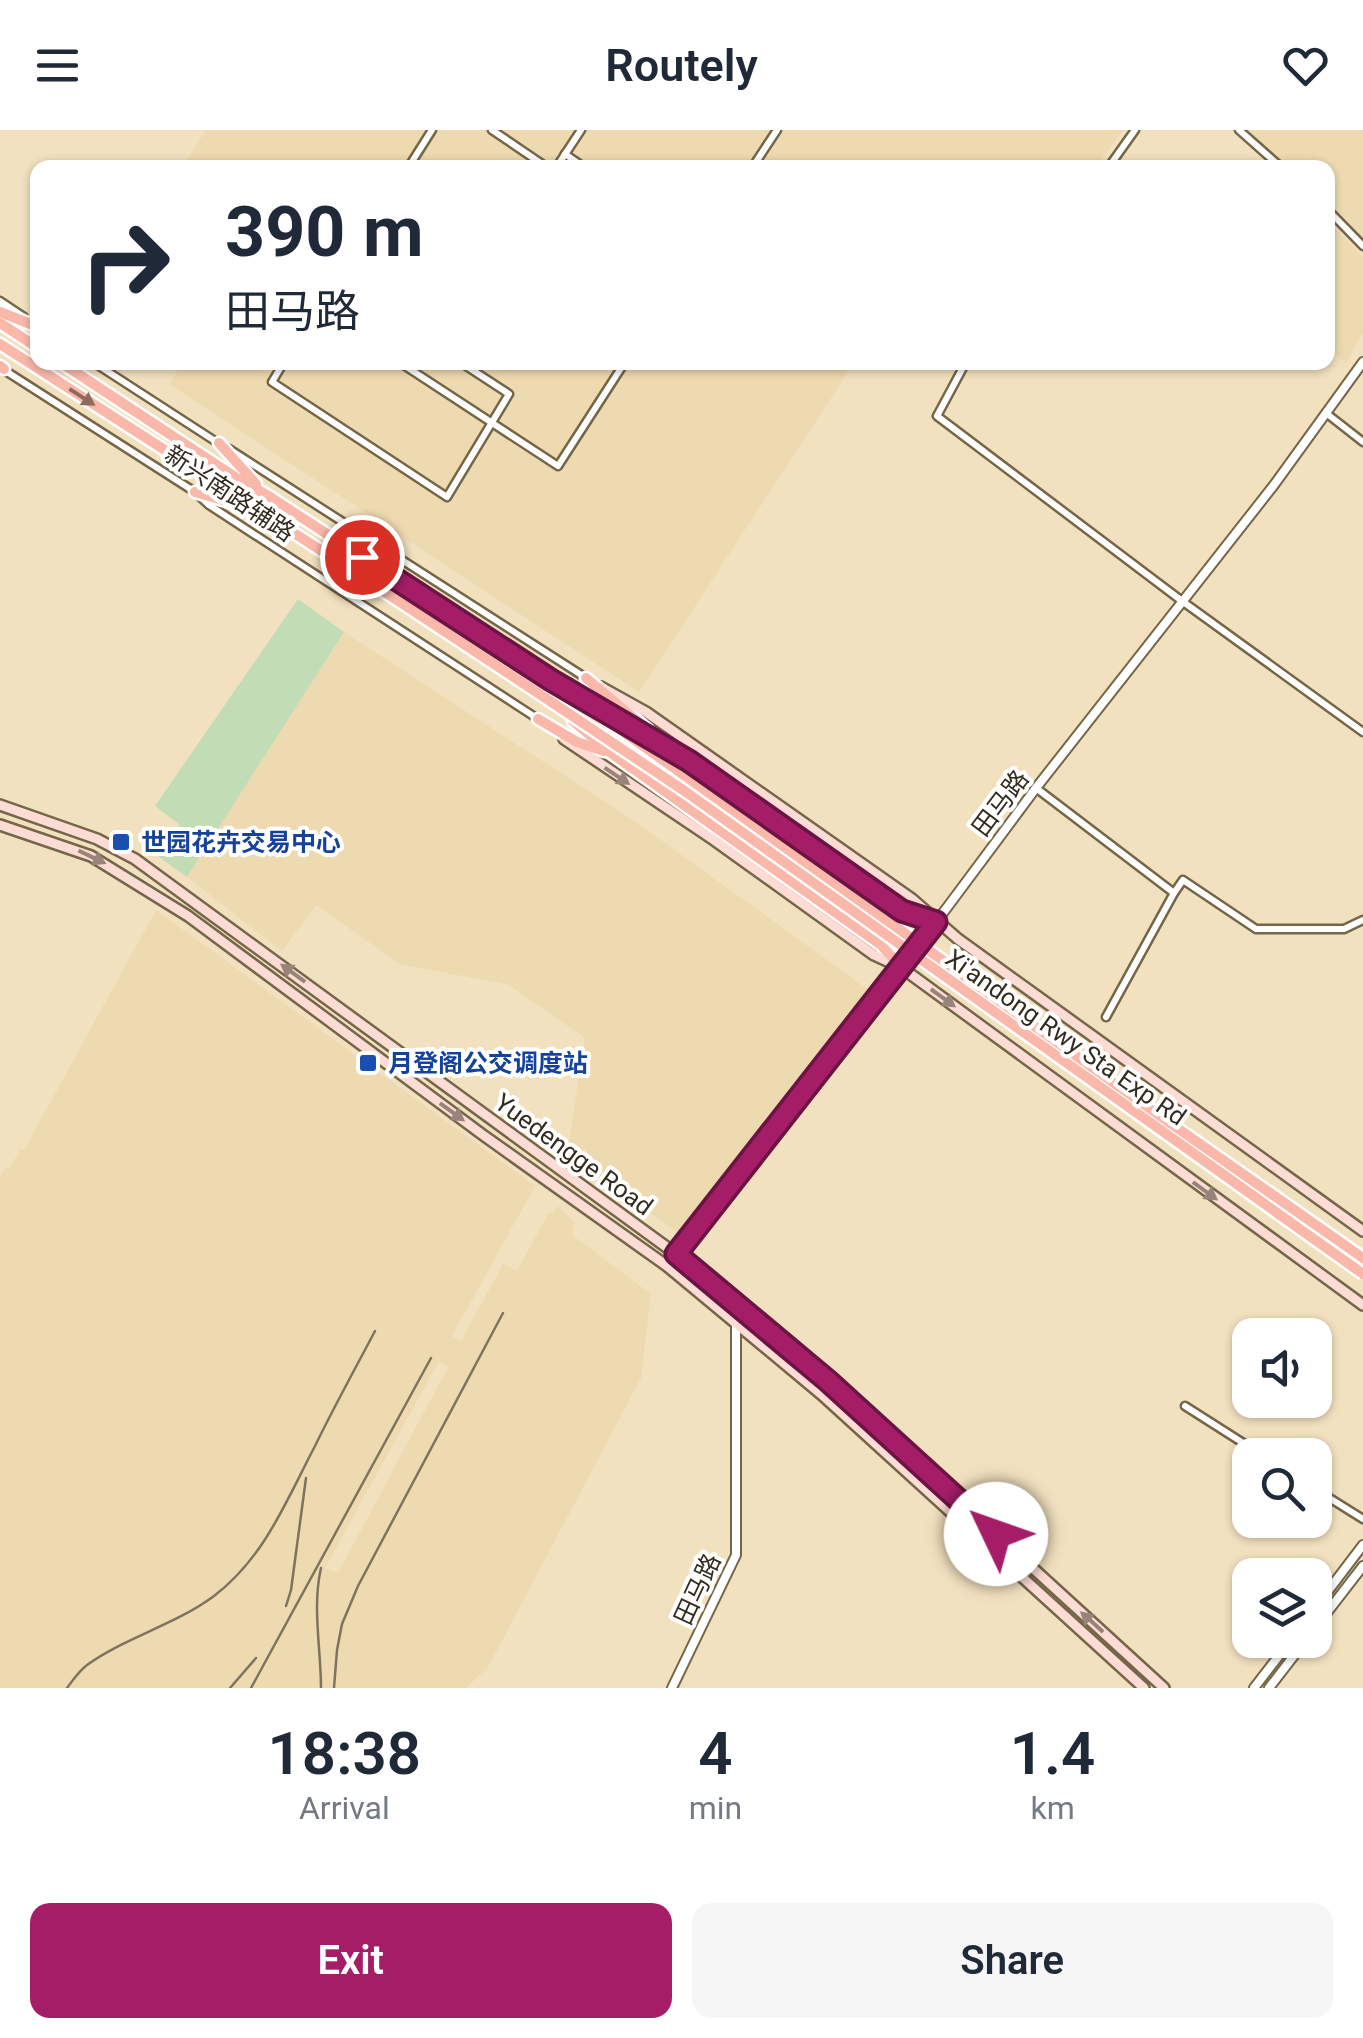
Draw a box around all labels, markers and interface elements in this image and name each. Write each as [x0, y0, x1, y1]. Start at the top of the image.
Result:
icon: menu [30, 38, 85, 93]
icon: heart [1278, 38, 1333, 93]
text: Routely [605, 39, 758, 92]
text: 390 m [225, 191, 424, 273]
icon: right [60, 200, 190, 330]
text: 田马路 [225, 285, 360, 338]
one-way arrow [68, 387, 96, 405]
street label: 新兴南路辅路 [159, 439, 300, 547]
pin [320, 515, 405, 600]
icon: arrive [335, 530, 390, 585]
street label: 田马路 [966, 765, 1035, 842]
one-way arrow [604, 766, 631, 784]
place label: 世园花卉交易中心 [141, 828, 341, 857]
marker: 世园花卉交易中心 [110, 831, 132, 853]
one-way arrow [77, 849, 106, 866]
street label: Xi'andong Rwy Sta Exp Rd [940, 943, 1191, 1132]
one-way arrow [280, 964, 306, 983]
one-way arrow [929, 988, 956, 1008]
place label: 月登阁公交调度站 [388, 1049, 588, 1078]
marker: 月登阁公交调度站 [357, 1052, 379, 1074]
street label: Yuedengge Road [489, 1088, 658, 1221]
one-way arrow [439, 1101, 465, 1121]
one-way arrow [1191, 1180, 1218, 1200]
map controls [1232, 1318, 1332, 1658]
button: sound [1232, 1318, 1332, 1418]
button: search [1232, 1438, 1332, 1538]
position arrow [944, 1482, 1048, 1586]
street label: 田马路 [668, 1549, 726, 1629]
button: layers [1232, 1558, 1332, 1658]
one-way arrow [1080, 1611, 1104, 1634]
text: 18:38 [268, 1718, 421, 1789]
text: 4 [698, 1718, 733, 1789]
text: 1.4 [1010, 1718, 1095, 1789]
text: Arrival [299, 1789, 390, 1827]
text: min [689, 1789, 742, 1827]
text: km [1030, 1789, 1075, 1827]
button: Exit [30, 1903, 672, 2018]
button: Share [692, 1903, 1333, 2018]

